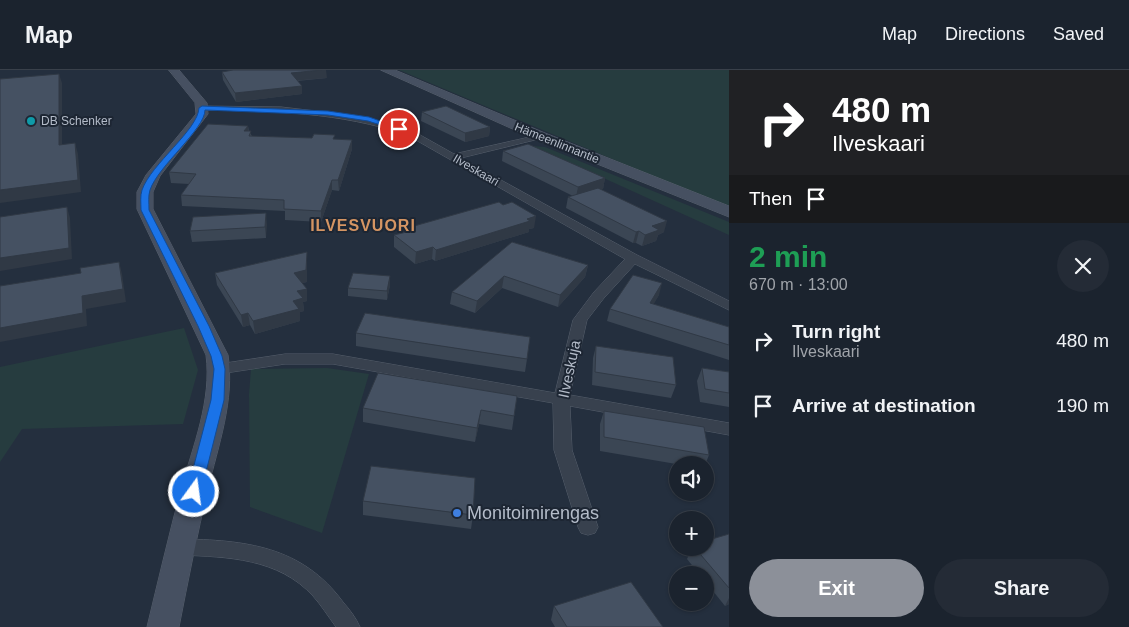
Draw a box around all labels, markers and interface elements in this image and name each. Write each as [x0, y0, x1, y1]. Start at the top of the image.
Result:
text: Map [25, 21, 73, 48]
text: Map [882, 24, 917, 44]
text: Directions [945, 24, 1025, 44]
text: Saved [1053, 24, 1104, 44]
icon: right [749, 90, 814, 155]
text: 480 m [832, 90, 931, 129]
pin [378, 108, 420, 150]
place label: DB Schenker [41, 114, 112, 128]
marker: DB Schenker [25, 115, 37, 127]
icon: arrive [385, 115, 413, 143]
street label: Hämeenlinnantie [513, 120, 602, 166]
text: Ilveskaari [832, 131, 925, 156]
street label: Ilveskaari [451, 151, 501, 189]
icon: arrive [802, 185, 830, 213]
text: Then [749, 188, 792, 209]
district label: ILVESVUORI [310, 217, 416, 234]
text: 2 min [749, 240, 827, 273]
button: close [1057, 240, 1109, 292]
text: 670 m · 13:00 [749, 276, 848, 293]
text: Turn right [792, 321, 880, 342]
icon: right [749, 327, 777, 355]
text: 480 m [1056, 330, 1109, 351]
street label: Ilveskuja [555, 338, 584, 399]
text: Ilveskaari [792, 343, 860, 360]
icon: arrive [749, 392, 777, 420]
text: Arrive at destination [792, 395, 976, 416]
text: 190 m [1056, 395, 1109, 416]
map controls [669, 456, 714, 611]
button: sound [669, 456, 714, 501]
position arrow [167, 465, 219, 517]
place label: Monitoimirengas [467, 503, 599, 523]
marker: Monitoimirengas [451, 507, 463, 519]
button: + [669, 511, 714, 556]
button: Exit [749, 559, 924, 617]
button: Share [934, 559, 1109, 617]
button: − [669, 566, 714, 611]

